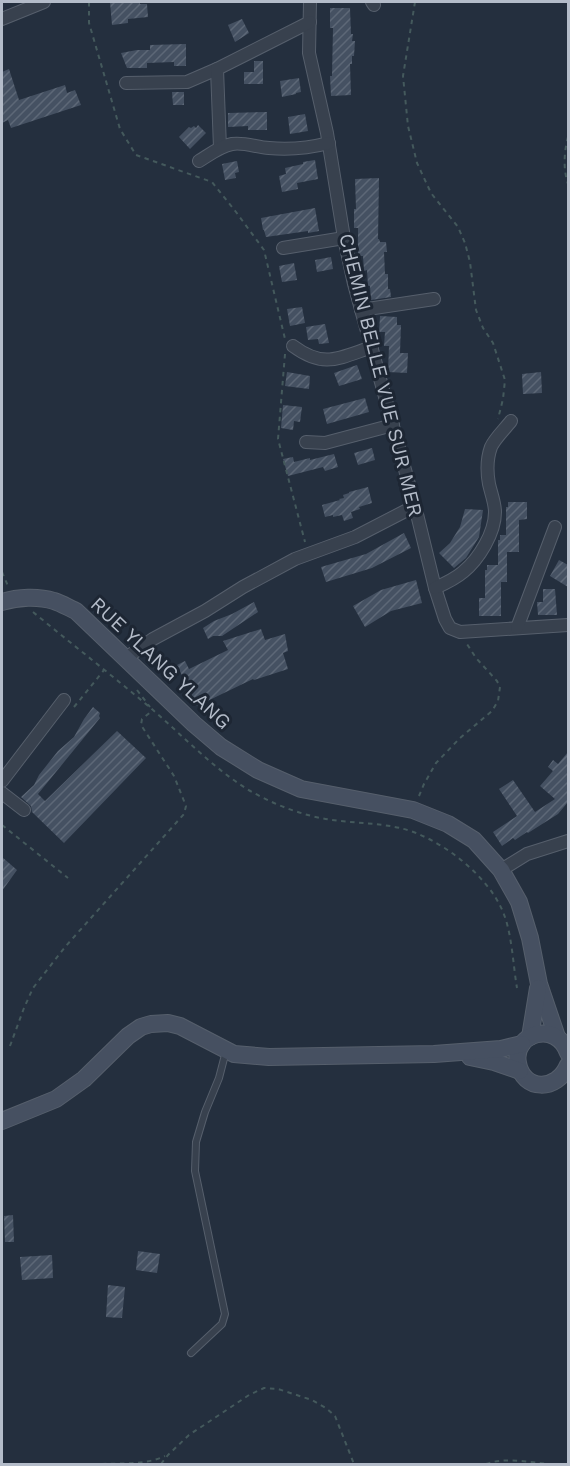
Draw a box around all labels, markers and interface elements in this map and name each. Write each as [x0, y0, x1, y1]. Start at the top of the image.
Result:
street label: CHEMIN BELLE VUE SUR MER [334, 231, 428, 519]
street label: RUE YLANG YLANG [86, 592, 236, 734]

